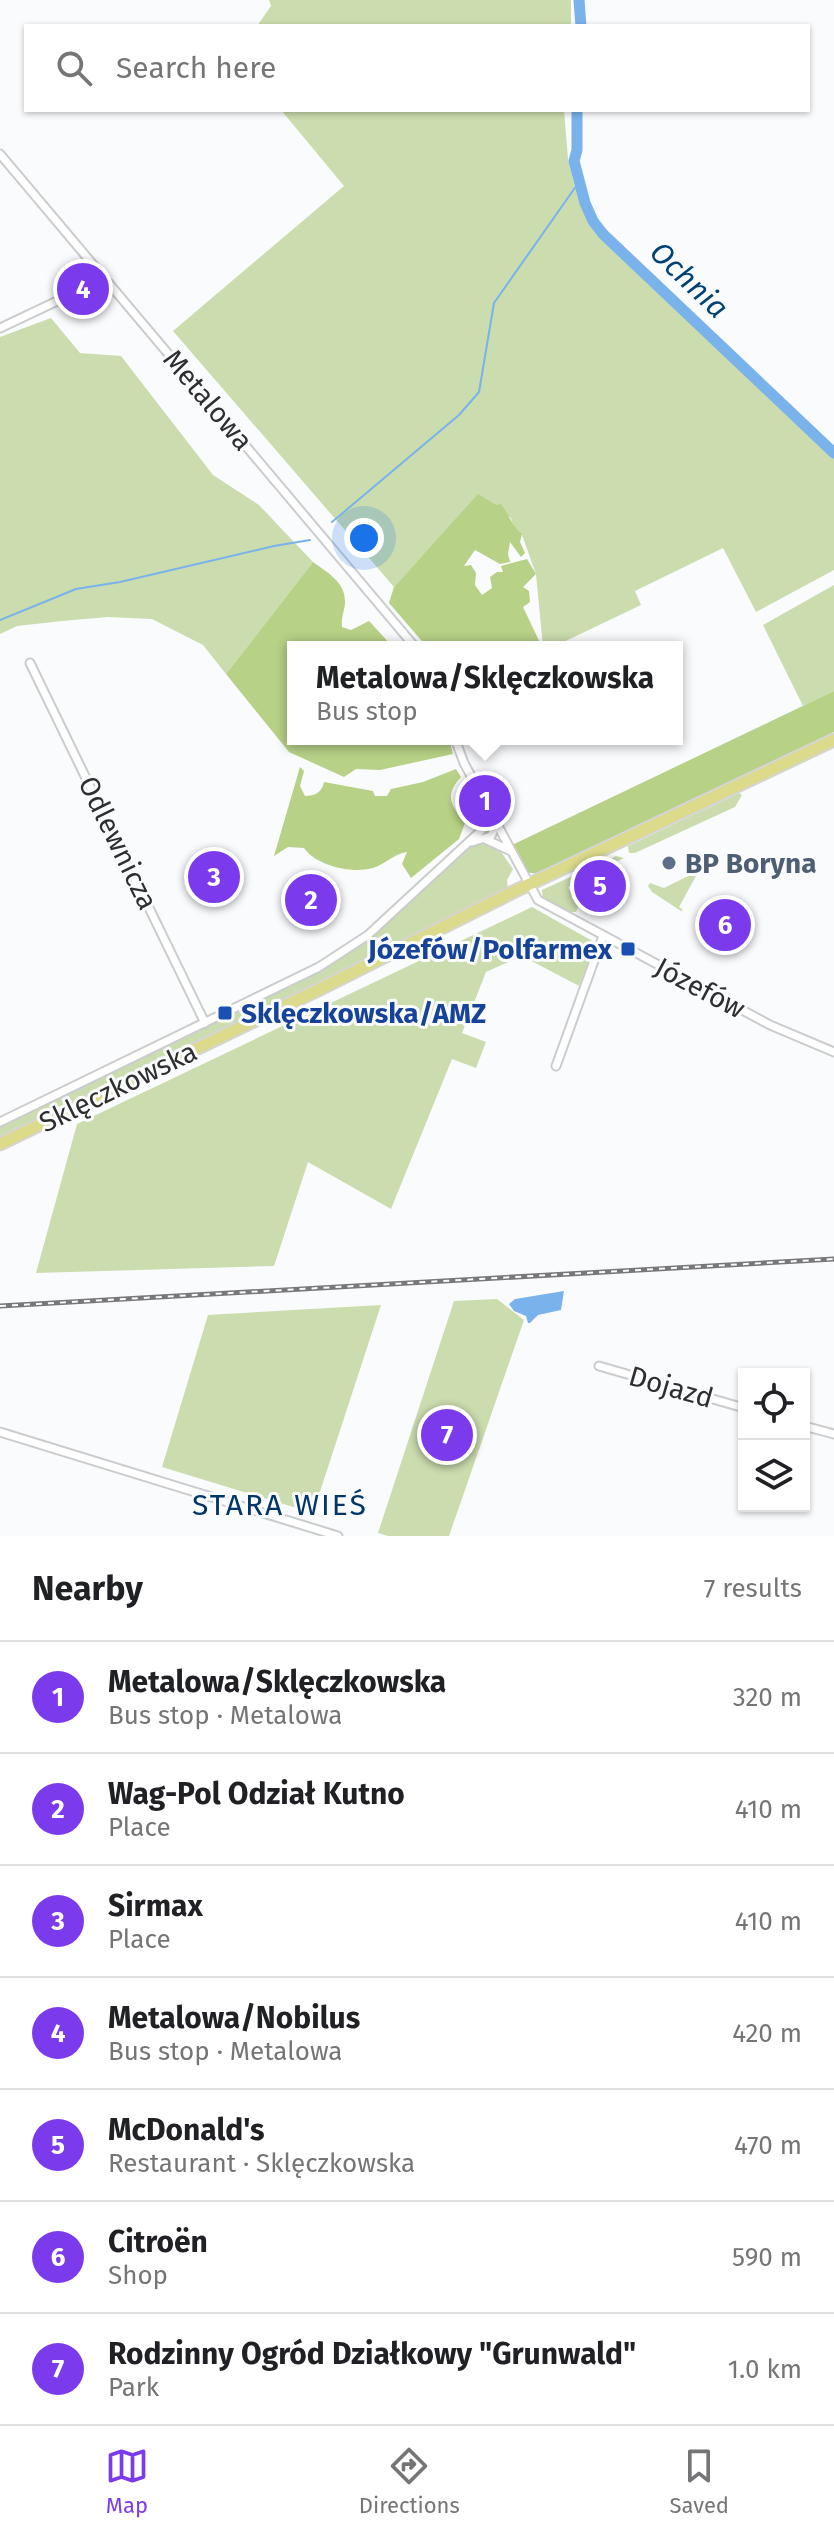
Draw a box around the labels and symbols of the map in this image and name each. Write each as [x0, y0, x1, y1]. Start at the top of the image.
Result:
water label: Ochnia [642, 234, 736, 326]
pin: 4 [57, 259, 109, 319]
street label: Metalowa [156, 343, 260, 457]
your location [344, 518, 384, 558]
street label: Odlewnicza [72, 771, 164, 915]
pin: 1 [459, 771, 511, 831]
pin: 3 [188, 847, 240, 907]
place label: BP Boryna [685, 847, 817, 880]
marker: BP Boryna [660, 854, 678, 872]
pin: 5 [574, 856, 626, 916]
pin: 2 [285, 870, 337, 930]
pin: 6 [699, 895, 751, 955]
place label: Józefów/Polfarmex [367, 933, 613, 966]
marker: Józefów/Polfarmex [619, 940, 637, 958]
street label: Józefów [649, 951, 751, 1025]
place label: Sklęczkowska/AMZ [241, 997, 486, 1030]
marker: Sklęczkowska/AMZ [216, 1004, 234, 1022]
street label: Sklęczkowska [34, 1035, 202, 1139]
street label: Dojazd [625, 1359, 717, 1415]
pin: 7 [421, 1405, 473, 1465]
district label: STARA WIEŚ [192, 1487, 368, 1523]

